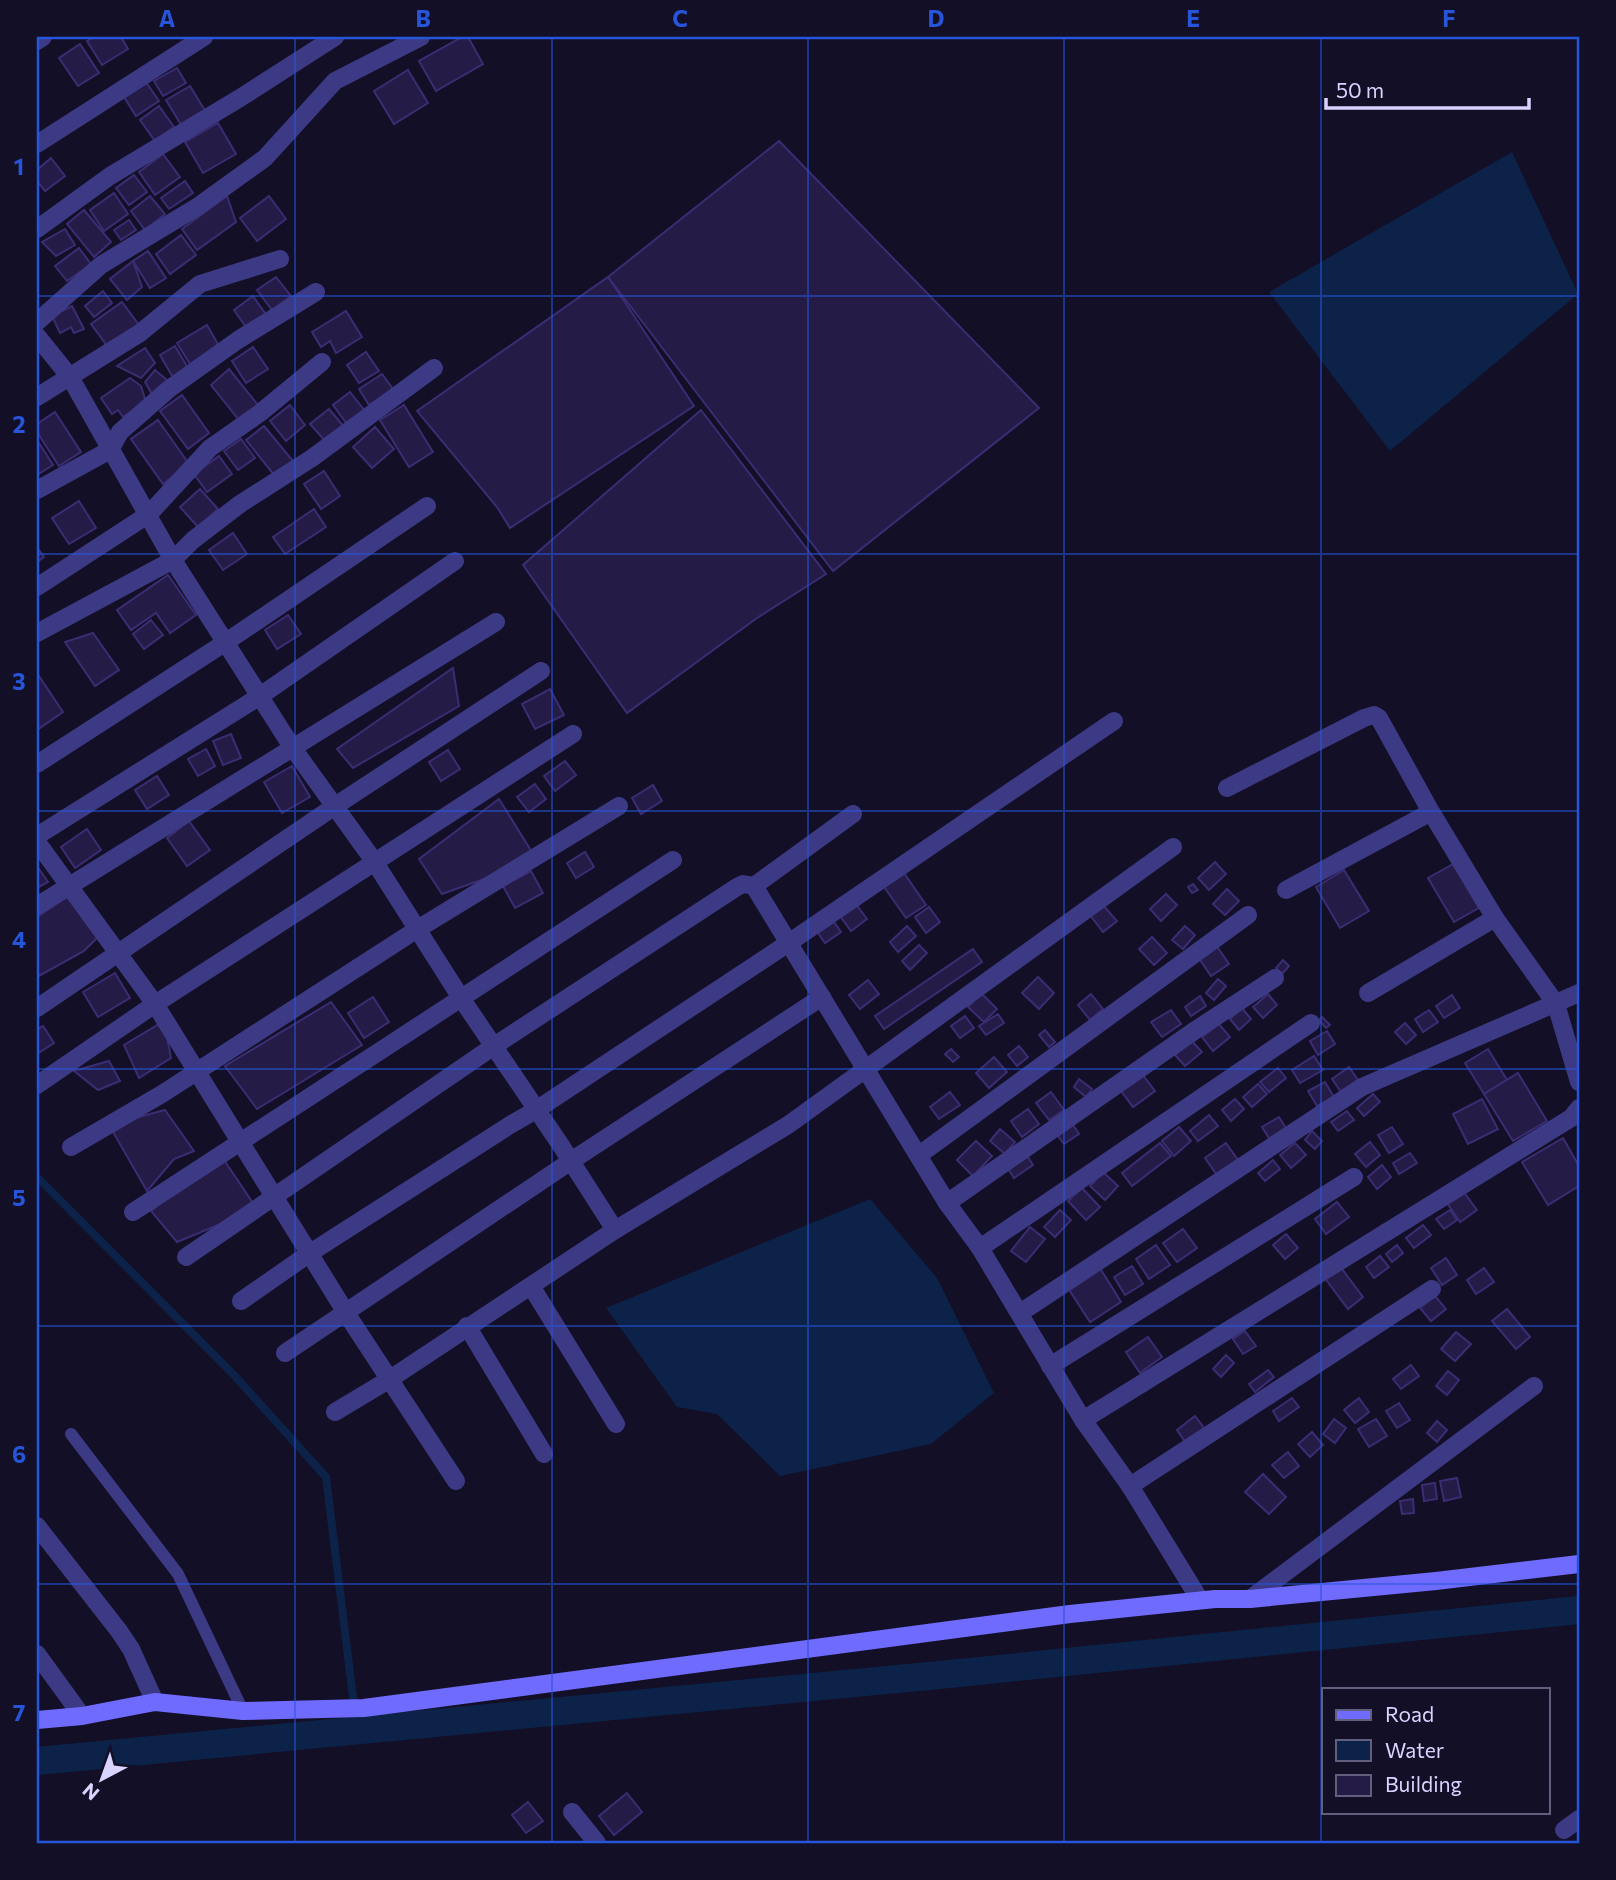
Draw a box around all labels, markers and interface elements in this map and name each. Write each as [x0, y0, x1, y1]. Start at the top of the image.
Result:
text: A [159, 4, 176, 32]
text: B [415, 4, 431, 32]
text: C [672, 4, 688, 32]
text: D [928, 4, 945, 32]
text: E [1186, 4, 1200, 32]
text: F [1442, 4, 1456, 32]
scale bar [1326, 66, 1528, 110]
text: 50 m [1336, 77, 1384, 102]
text: 1 [14, 152, 24, 180]
text: 2 [12, 410, 26, 438]
text: 3 [12, 667, 26, 695]
text: 4 [12, 925, 26, 953]
text: 5 [12, 1183, 26, 1211]
text: 6 [12, 1440, 26, 1468]
legend [1322, 1688, 1550, 1814]
text: 7 [13, 1698, 25, 1726]
text: Road [1385, 1701, 1434, 1726]
text: Water [1385, 1737, 1444, 1762]
north arrow [66, 1744, 136, 1814]
text: Building [1385, 1771, 1462, 1796]
text: N [78, 1779, 103, 1806]

